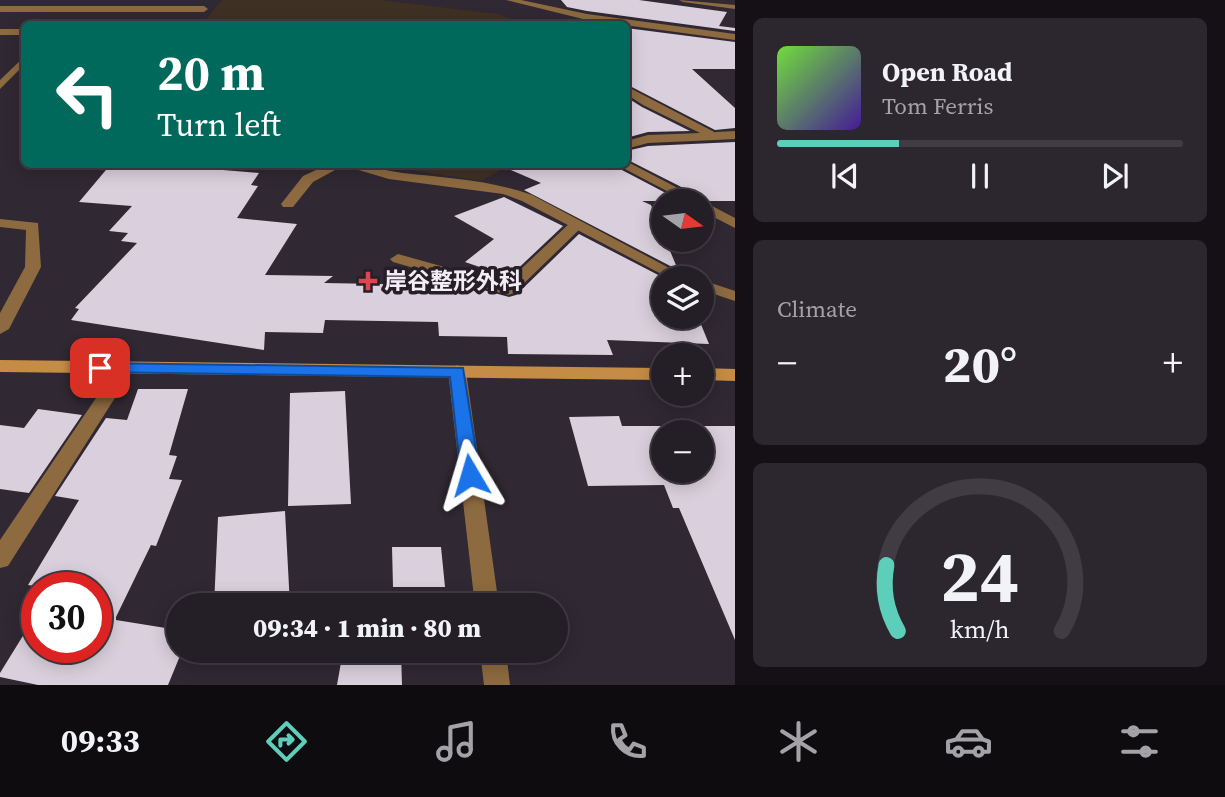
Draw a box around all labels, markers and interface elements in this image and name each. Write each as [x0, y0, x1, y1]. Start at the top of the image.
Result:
text: 20 m [157, 39, 265, 106]
icon: left [42, 49, 133, 140]
text: Open Road [882, 54, 1013, 90]
text: Tom Ferris [882, 90, 993, 122]
text: Turn left [157, 103, 281, 147]
icon: previous [826, 157, 864, 195]
icon: pause [961, 157, 999, 195]
icon: next [1096, 157, 1134, 195]
north arrow [651, 189, 714, 252]
map controls [651, 189, 714, 483]
place label: 岸谷整形外科 [384, 265, 522, 297]
button: layers [651, 266, 714, 329]
marker: 岸谷整形外科 [358, 271, 378, 291]
text: Climate [777, 293, 857, 325]
text: 20° [943, 328, 1017, 399]
text: − [777, 337, 797, 389]
text: + [1163, 337, 1183, 389]
pin [70, 338, 130, 398]
button: + [651, 343, 714, 406]
icon: arrive [81, 349, 119, 387]
button: − [651, 420, 714, 483]
position arrow [433, 438, 507, 512]
text: 24 [941, 526, 1019, 625]
speed limit sign: 30 [21, 572, 112, 663]
text: 09:34 · 1 min · 80 m [253, 610, 481, 646]
text: km/h [950, 612, 1010, 646]
icon: directions [262, 717, 311, 766]
icon: music [432, 717, 481, 766]
icon: phone [603, 717, 652, 766]
icon: climate [774, 717, 823, 766]
icon: car [944, 717, 993, 766]
icon: filters [1115, 717, 1164, 766]
text: 09:33 [61, 719, 140, 763]

